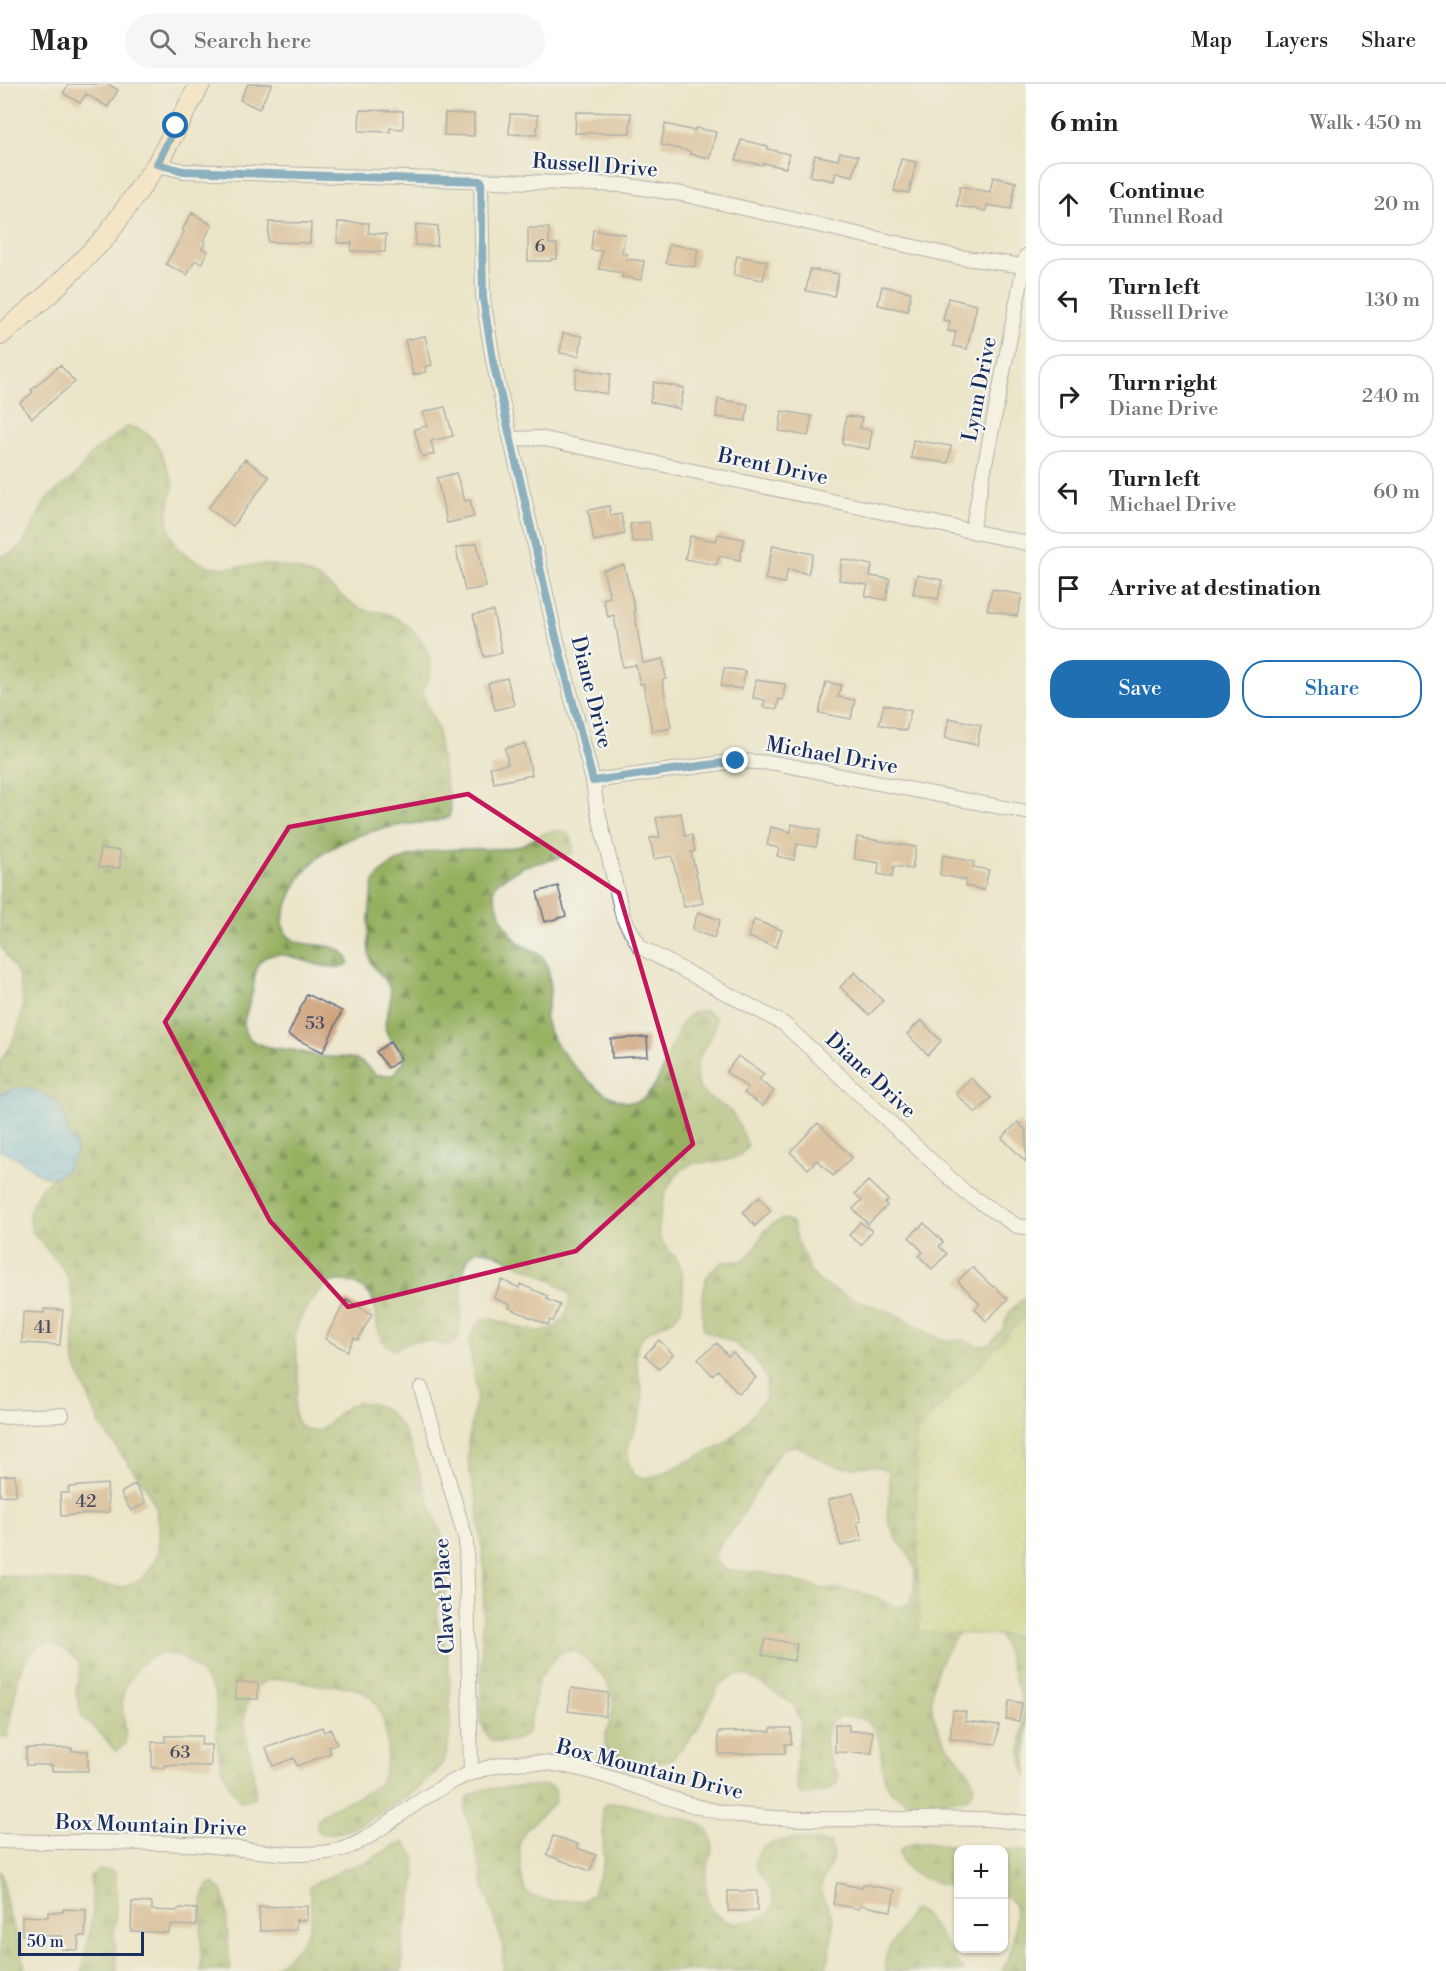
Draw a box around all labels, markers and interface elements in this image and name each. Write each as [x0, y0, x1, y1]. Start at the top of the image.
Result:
search box [125, 14, 545, 68]
text: Map [30, 24, 89, 59]
icon: search [146, 25, 179, 58]
text: Search here [194, 28, 311, 55]
text: Map [1191, 28, 1232, 54]
text: Layers [1265, 28, 1328, 54]
text: Share [1361, 28, 1416, 54]
text: 6 min [1050, 107, 1118, 139]
text: Walk · 450 m [1309, 111, 1422, 136]
route start [162, 112, 188, 138]
street label: Russell Drive [531, 149, 659, 183]
text: Continue [1109, 178, 1205, 205]
icon: ahead [1052, 188, 1085, 221]
text: 20 m [1374, 192, 1420, 217]
text: Tunnel Road [1109, 205, 1223, 230]
house number: 6 [535, 235, 546, 258]
text: Turn left [1109, 274, 1200, 301]
icon: left [1052, 284, 1085, 317]
text: 130 m [1365, 288, 1420, 313]
text: Russell Drive [1109, 301, 1229, 326]
street label: Lynn Drive [957, 334, 1003, 444]
text: Turn right [1109, 370, 1217, 397]
icon: right [1052, 380, 1085, 413]
text: 240 m [1362, 384, 1420, 409]
text: Diane Drive [1109, 397, 1218, 422]
street label: Brent Drive [714, 442, 830, 491]
text: Turn left [1109, 466, 1200, 493]
icon: left [1052, 476, 1085, 509]
text: 60 m [1373, 480, 1420, 505]
text: Michael Drive [1109, 493, 1236, 518]
icon: arrive [1052, 572, 1085, 605]
text: Arrive at destination [1109, 575, 1321, 602]
street label: Diane Drive [565, 633, 618, 751]
button: Save [1050, 660, 1230, 718]
button: Share [1242, 660, 1422, 718]
street label: Michael Drive [764, 732, 900, 780]
route end [722, 747, 748, 773]
house number: 53 [305, 1012, 325, 1035]
street label: Diane Drive [819, 1027, 921, 1124]
house number: 41 [34, 1316, 52, 1339]
house number: 42 [76, 1490, 96, 1513]
street label: Clavet Place [429, 1537, 461, 1655]
street label: Box Mountain Drive [553, 1734, 746, 1806]
house number: 63 [170, 1741, 190, 1764]
street label: Box Mountain Drive [54, 1810, 247, 1842]
map controls [954, 1845, 1008, 1953]
button: + [954, 1845, 1008, 1899]
button: − [954, 1899, 1008, 1953]
scale bar [18, 1929, 144, 1956]
text: 50 m [27, 1932, 64, 1952]

